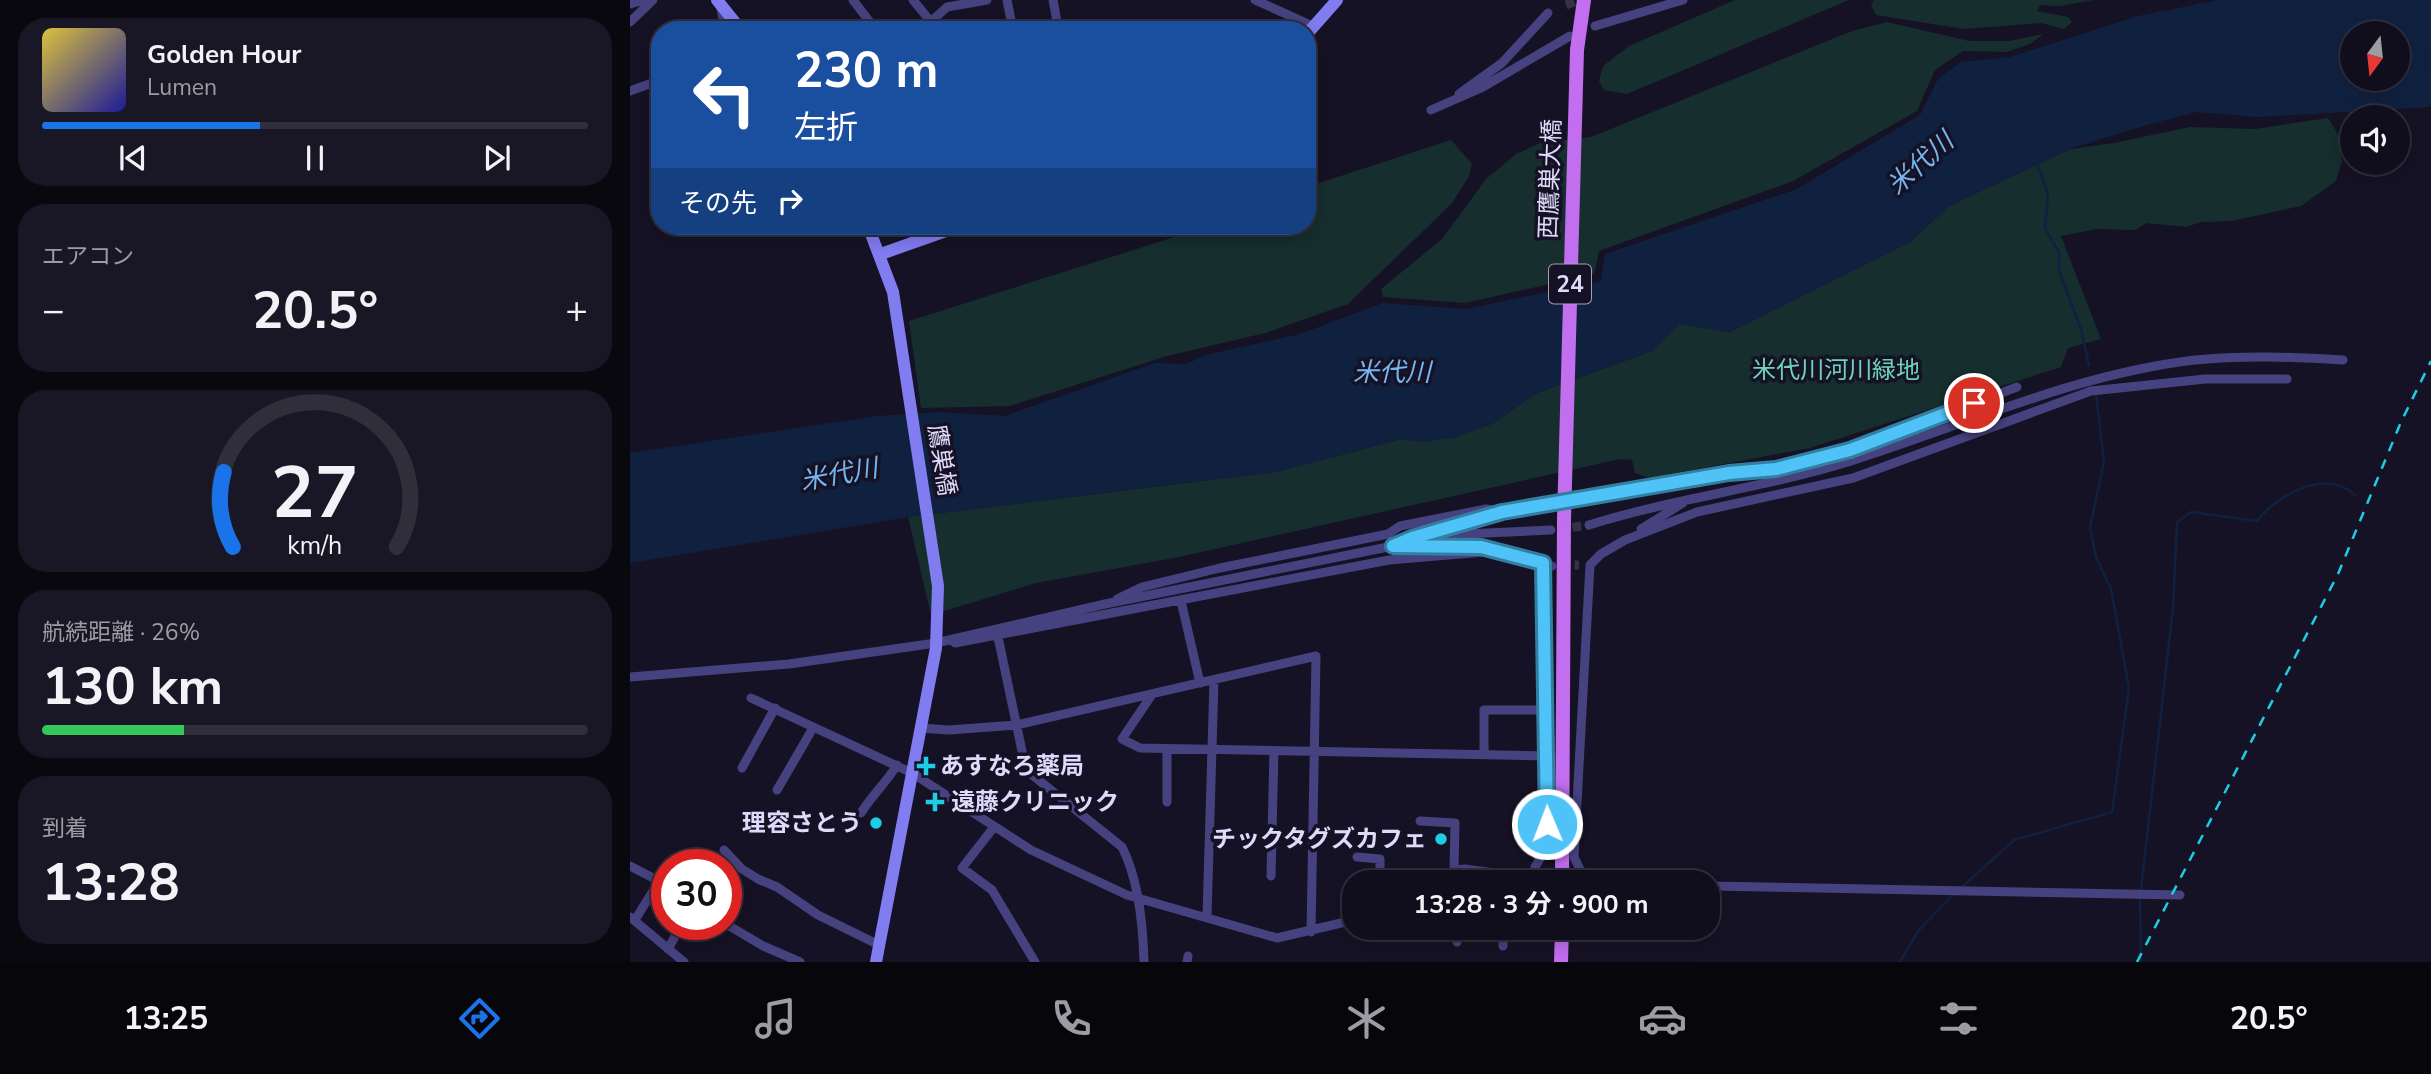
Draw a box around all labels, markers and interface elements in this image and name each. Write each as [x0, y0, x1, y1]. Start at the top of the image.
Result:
north arrow [2340, 21, 2410, 91]
map controls [2340, 21, 2410, 175]
text: Golden Hour [147, 37, 302, 72]
text: 230 m [794, 37, 938, 104]
icon: left [679, 49, 770, 140]
text: Lumen [147, 72, 217, 103]
button: sound [2340, 105, 2410, 175]
text: 左折 [794, 106, 858, 149]
street label: 西鷹巣大橋 [1532, 118, 1568, 240]
water label: 米代川 [1880, 122, 1963, 202]
icon: previous [114, 139, 152, 177]
icon: pause [296, 139, 334, 177]
icon: next [478, 139, 516, 177]
icon: right [771, 182, 809, 220]
text: その先 [679, 186, 757, 221]
text: エアコン [42, 241, 134, 272]
road number: 24 [1549, 264, 1591, 304]
text: 20.5° [252, 275, 378, 346]
text: − [42, 285, 65, 336]
text: + [565, 285, 588, 336]
park label: 米代川河川緑地 [1752, 354, 1920, 386]
water label: 米代川 [1353, 355, 1434, 390]
pin [1944, 373, 2004, 433]
icon: arrive [1955, 384, 1993, 422]
street label: 鷹巣橋 [921, 422, 963, 498]
text: 27 [271, 443, 359, 543]
water label: 米代川 [798, 450, 883, 499]
text: km/h [287, 529, 343, 563]
text: 航続距離 · 26% [42, 617, 200, 648]
text: 130 km [42, 651, 223, 722]
place label: あすなろ薬局 [940, 750, 1084, 782]
marker: あすなろ薬局 [918, 758, 934, 774]
place label: 遠藤クリニック [951, 786, 1119, 818]
position arrow [1510, 787, 1584, 861]
marker: 遠藤クリニック [925, 792, 945, 812]
place label: 理容さとう [742, 807, 862, 839]
text: 到着 [42, 813, 88, 844]
marker: 理容さとう [868, 815, 884, 831]
place label: チックタグズカフェ [1212, 823, 1427, 855]
marker: チックタグズカフェ [1433, 831, 1449, 847]
text: 13:28 [42, 847, 180, 918]
speed limit sign: 30 [651, 849, 742, 940]
text: 13:28 · 3 分 · 900 m [1413, 887, 1649, 922]
icon: directions [455, 994, 504, 1043]
icon: music [751, 994, 800, 1043]
icon: phone [1047, 994, 1096, 1043]
icon: climate [1342, 994, 1391, 1043]
icon: car [1638, 994, 1687, 1043]
icon: filters [1934, 994, 1983, 1043]
text: 13:25 [123, 997, 208, 1040]
text: 20.5° [2230, 997, 2308, 1040]

